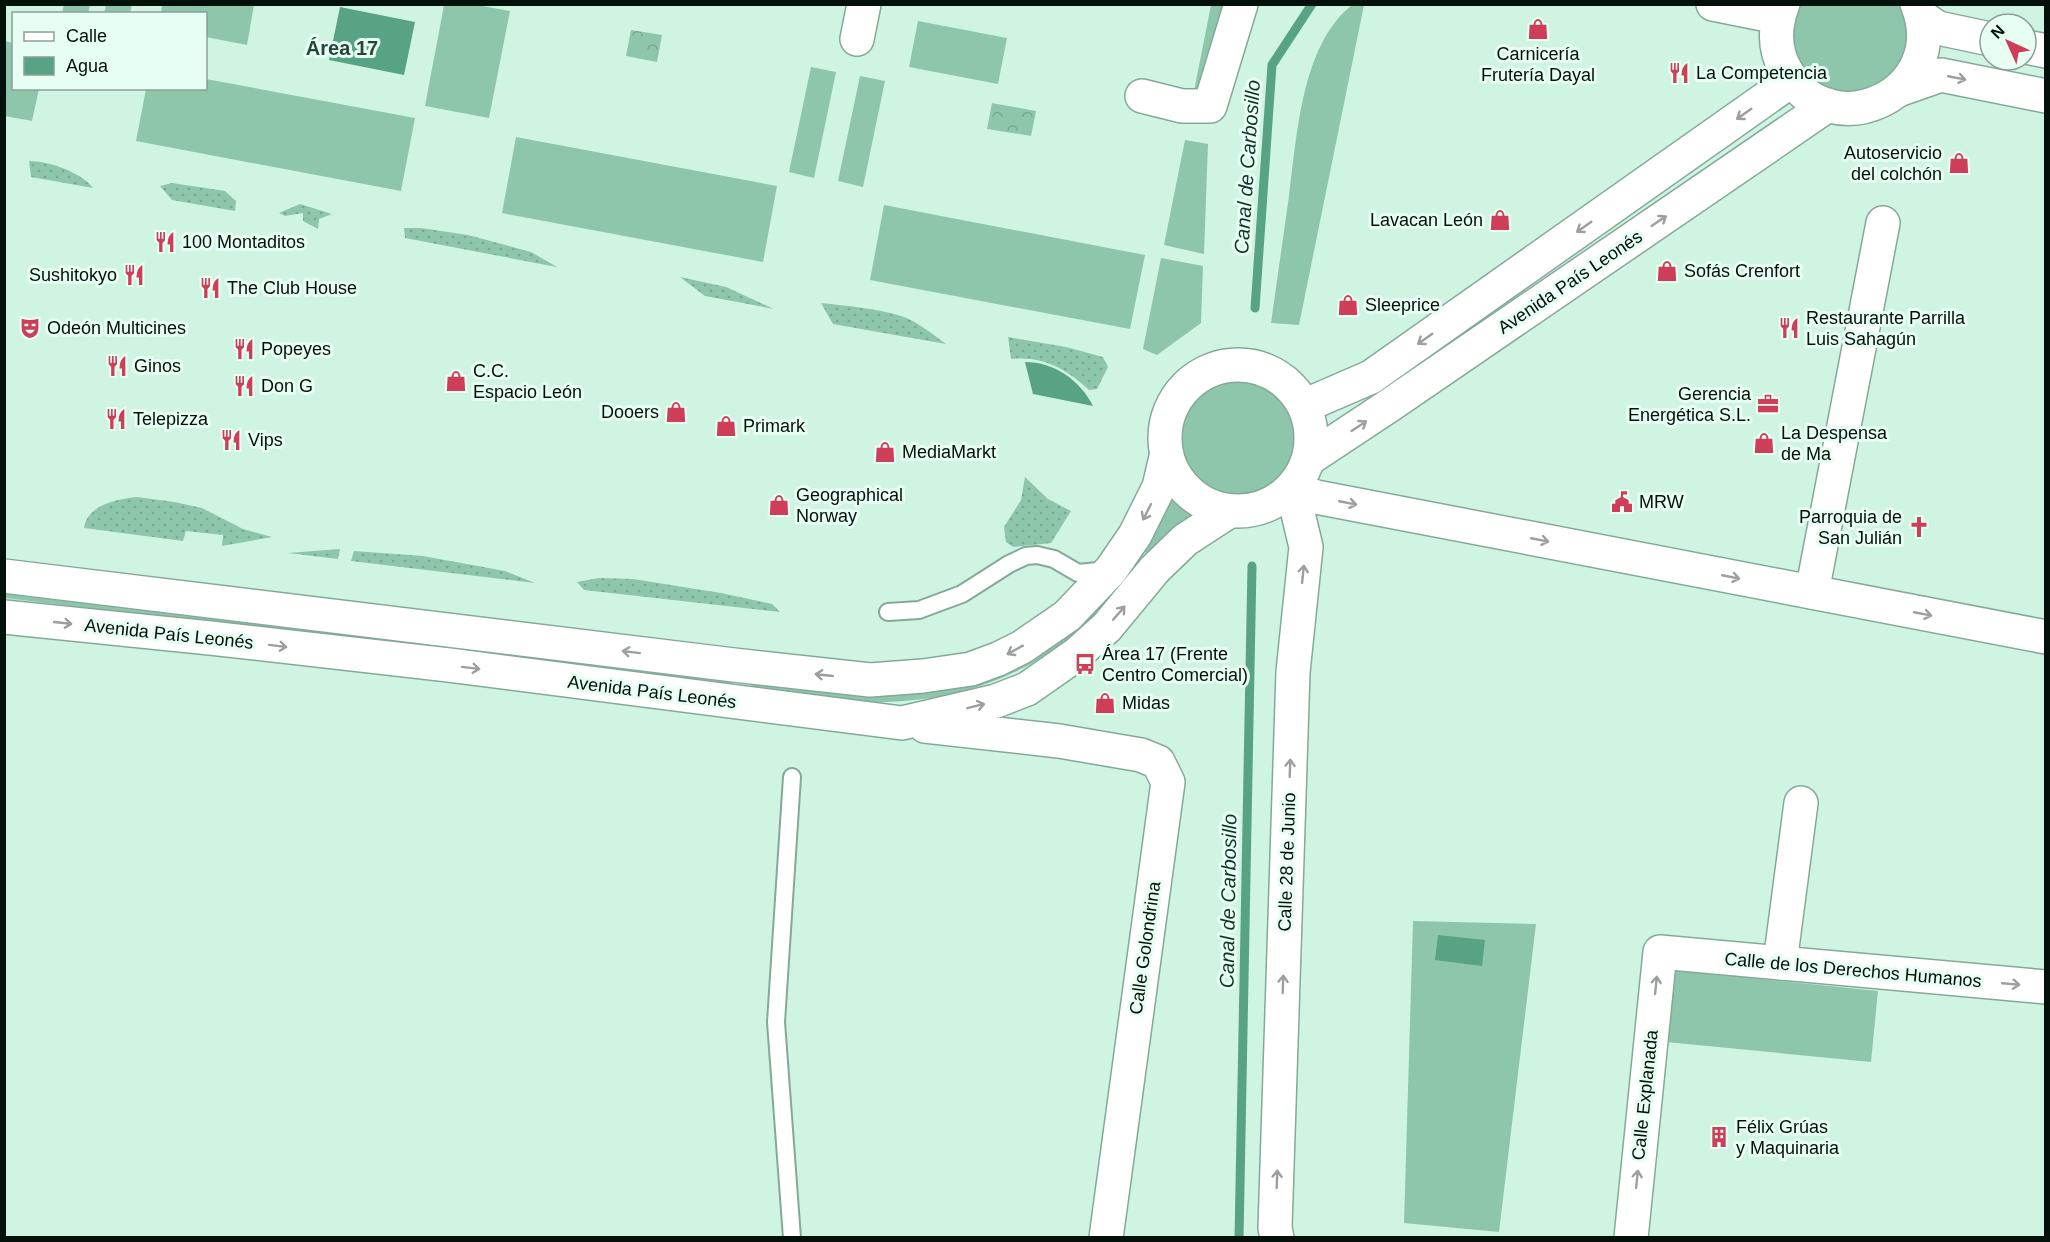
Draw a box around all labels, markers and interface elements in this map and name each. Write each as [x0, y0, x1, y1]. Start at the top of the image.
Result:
legend [12, 12, 207, 90]
north arrow [1978, 12, 2038, 72]
shop icon: Carnicería Frutería Dayal [1526, 17, 1550, 41]
text: N [1988, 22, 2008, 42]
text: Calle [66, 26, 107, 46]
district label: Área 17 [306, 37, 378, 59]
place label: Carnicería Frutería Dayal [1481, 44, 1595, 85]
text: Agua [66, 56, 109, 76]
restaurant icon: La Competencia [1667, 61, 1691, 85]
place label: La Competencia [1696, 63, 1828, 83]
one-way arrow [1946, 73, 1966, 84]
water label: Canal de Carbosillo [1230, 79, 1264, 255]
one-way arrow [1736, 108, 1752, 120]
place label: Autoservicio del colchón [1844, 143, 1942, 184]
shop icon: Autoservicio del colchón [1947, 151, 1971, 175]
shop icon: Lavacan León [1488, 208, 1512, 232]
place label: Lavacan León [1370, 210, 1483, 230]
one-way arrow [1650, 215, 1667, 227]
one-way arrow [1577, 221, 1593, 233]
street label: Avenida País Leonés [1494, 226, 1646, 338]
restaurant icon: 100 Montaditos [153, 230, 177, 254]
place label: 100 Montaditos [182, 232, 305, 252]
shop icon: Sofás Crenfort [1655, 259, 1679, 283]
place label: Sofás Crenfort [1684, 261, 1800, 281]
restaurant icon: Sushitokyo [122, 263, 146, 287]
place label: Sushitokyo [29, 265, 117, 285]
restaurant icon: The Club House [198, 276, 222, 300]
place label: The Club House [227, 278, 357, 298]
shop icon: Sleeprice [1336, 293, 1360, 317]
place label: Sleeprice [1365, 295, 1440, 315]
place label: Restaurante Parrilla Luis Sahagún [1806, 308, 1966, 349]
theatre icon: Odeón Multicines [18, 316, 42, 340]
restaurant icon: Restaurante Parrilla Luis Sahagún [1777, 316, 1801, 340]
place label: Odeón Multicines [47, 318, 186, 338]
one-way arrow [1417, 333, 1434, 345]
restaurant icon: Popeyes [232, 337, 256, 361]
place label: Popeyes [261, 339, 331, 359]
restaurant icon: Ginos [105, 354, 129, 378]
place label: Ginos [134, 356, 181, 376]
place label: C.C. Espacio León [473, 361, 582, 402]
shop icon: C.C. Espacio León [444, 369, 468, 393]
restaurant icon: Don G [232, 374, 256, 398]
place label: Don G [261, 376, 313, 396]
place label: Gerencia Energética S.L. [1628, 384, 1752, 425]
office icon: Gerencia Energética S.L. [1756, 392, 1780, 416]
shop icon: Dooers [664, 400, 688, 424]
place label: Dooers [601, 402, 659, 422]
restaurant icon: Telepizza [104, 407, 128, 431]
place label: Telepizza [133, 409, 209, 429]
shop icon: Primark [714, 414, 738, 438]
place label: Primark [743, 416, 806, 436]
one-way arrow [1350, 420, 1367, 432]
place label: La Despensa de Ma [1781, 423, 1888, 464]
restaurant icon: Vips [219, 428, 243, 452]
place label: Vips [248, 430, 283, 450]
shop icon: La Despensa de Ma [1752, 431, 1776, 455]
shop icon: MediaMarkt [873, 440, 897, 464]
place label: MediaMarkt [902, 442, 996, 462]
place label: Geographical Norway [796, 485, 903, 526]
public building icon: MRW [1610, 490, 1634, 514]
place label: MRW [1639, 492, 1684, 512]
shop icon: Geographical Norway [767, 493, 791, 517]
one-way arrow [1338, 498, 1358, 509]
one-way arrow [1140, 502, 1152, 520]
place label: Parroquia de San Julián [1799, 507, 1902, 548]
church icon: Parroquia de San Julián [1907, 515, 1931, 539]
one-way arrow [1530, 535, 1549, 546]
one-way arrow [1298, 564, 1309, 584]
one-way arrow [1721, 572, 1741, 583]
one-way arrow [1112, 606, 1126, 621]
one-way arrow [1913, 609, 1932, 620]
street label: Avenida País Leonés [84, 615, 254, 653]
one-way arrow [52, 618, 72, 629]
one-way arrow [267, 641, 287, 652]
place label: Área 17 (Frente Centro Comercial) [1102, 644, 1248, 685]
one-way arrow [1006, 645, 1024, 656]
one-way arrow [621, 646, 641, 657]
bus stop icon: Área 17 (Frente Centro Comercial) [1073, 652, 1097, 676]
one-way arrow [461, 663, 481, 674]
one-way arrow [815, 669, 835, 680]
street label: Avenida País Leonés [567, 672, 737, 712]
shop icon: Midas [1093, 691, 1117, 715]
place label: Midas [1122, 693, 1170, 713]
one-way arrow [966, 699, 985, 711]
one-way arrow [1284, 759, 1295, 779]
street label: Calle 28 de Junio [1275, 792, 1299, 932]
water label: Canal de Carbosillo [1215, 814, 1241, 988]
street label: Calle Golondrina [1126, 879, 1164, 1016]
street label: Calle de los Derechos Humanos [1724, 949, 1982, 991]
one-way arrow [1277, 975, 1289, 995]
one-way arrow [1651, 976, 1662, 996]
one-way arrow [2000, 979, 2020, 990]
street label: Calle Explanada [1628, 1028, 1662, 1161]
place label: Félix Grúas y Maquinaria [1736, 1117, 1840, 1158]
building icon: Félix Grúas y Maquinaria [1707, 1125, 1731, 1149]
one-way arrow [1271, 1170, 1283, 1190]
one-way arrow [1632, 1170, 1643, 1190]

